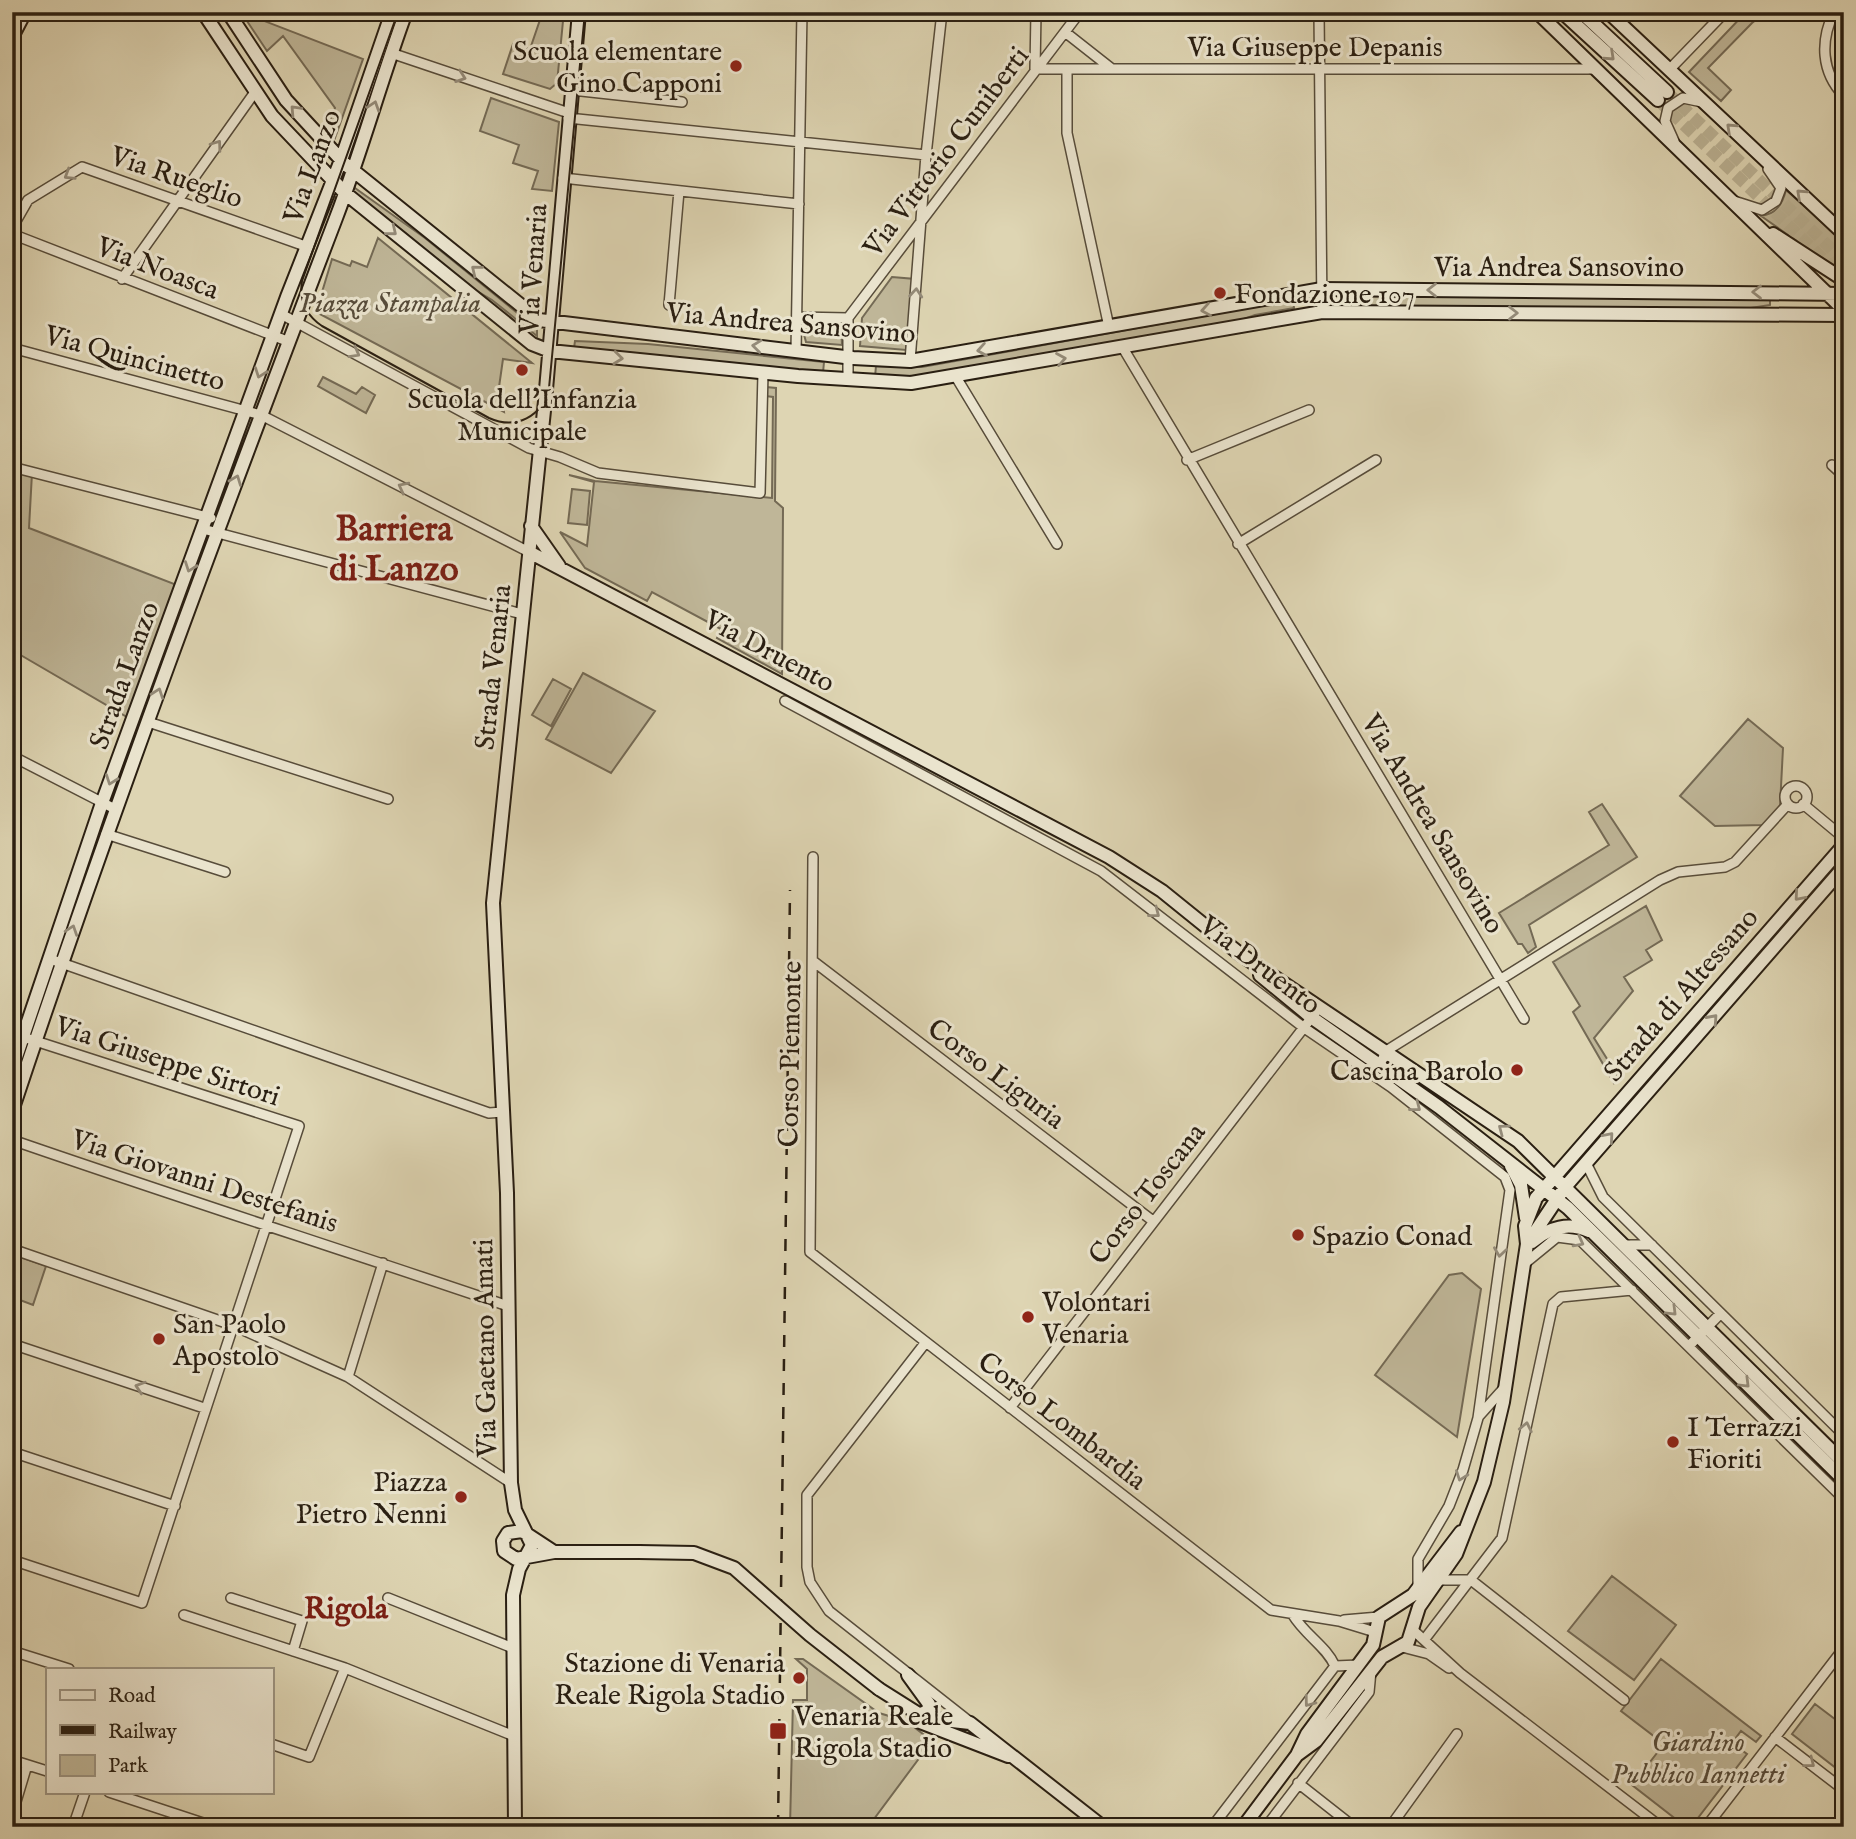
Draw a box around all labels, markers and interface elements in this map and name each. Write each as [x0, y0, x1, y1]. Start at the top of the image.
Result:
street label: Via Giuseppe Depanis [1187, 31, 1442, 66]
place label: Scuola elementare Gino Capponi [513, 35, 722, 102]
street label: Via Vittorio Cuniberti [856, 40, 1038, 266]
one-way arrow [1602, 48, 1615, 61]
marker: Scuola elementare Gino Capponi [728, 58, 744, 74]
one-way arrow [455, 69, 467, 83]
one-way arrow [366, 101, 380, 113]
street label: Via Lanzo [276, 105, 350, 230]
one-way arrow [290, 105, 303, 118]
one-way arrow [1726, 124, 1739, 137]
street label: Via Rueglio [104, 139, 247, 217]
one-way arrow [209, 140, 221, 153]
one-way arrow [63, 166, 76, 179]
one-way arrow [1796, 190, 1809, 203]
street label: Via Venaria [512, 202, 557, 337]
one-way arrow [385, 223, 397, 236]
street label: Via Noasca [90, 230, 224, 309]
street label: Via Andrea Sansovino [1433, 251, 1684, 286]
one-way arrow [472, 266, 485, 278]
place label: Fondazione 107 [1234, 278, 1415, 313]
one-way arrow [1426, 282, 1436, 298]
one-way arrow [1751, 284, 1762, 300]
marker: Fondazione 107 [1212, 285, 1228, 301]
park label: Piazza Stampalia [299, 287, 481, 322]
one-way arrow [908, 287, 923, 298]
street label: Via Andrea Sansovino [664, 296, 917, 353]
one-way arrow [1200, 302, 1212, 317]
one-way arrow [1508, 305, 1519, 321]
street label: Via Quincinetto [39, 318, 228, 400]
one-way arrow [751, 339, 762, 354]
one-way arrow [976, 342, 988, 357]
one-way arrow [347, 345, 360, 358]
one-way arrow [613, 350, 624, 365]
one-way arrow [1055, 352, 1067, 367]
marker: Scuola dell'Infanzia Municipale [514, 362, 530, 378]
one-way arrow [254, 367, 268, 379]
place label: Scuola dell'Infanzia Municipale [407, 383, 637, 450]
one-way arrow [228, 474, 242, 486]
one-way arrow [398, 481, 410, 495]
district label: Barriera di Lanzo [329, 508, 459, 593]
one-way arrow [184, 560, 198, 572]
street label: Strada Venaria [468, 582, 521, 752]
street label: Strada Lanzo [82, 597, 168, 754]
street label: Via Druento [696, 603, 840, 701]
one-way arrow [150, 688, 164, 700]
street label: Via Andrea Sansovino [1352, 707, 1511, 940]
one-way arrow [105, 773, 119, 785]
one-way arrow [1795, 888, 1807, 901]
street label: Strada di Altessano [1597, 902, 1767, 1090]
one-way arrow [1147, 905, 1160, 917]
street label: Via Druento [1191, 908, 1327, 1023]
one-way arrow [64, 925, 78, 937]
street label: Corso Piemonte [772, 960, 811, 1148]
street label: Via Giuseppe Sirtori [49, 1009, 284, 1115]
street label: Corso Liguria [920, 1012, 1072, 1139]
one-way arrow [1704, 1014, 1717, 1027]
place label: Cascina Barolo [1330, 1055, 1503, 1090]
marker: Cascina Barolo [1509, 1062, 1525, 1078]
one-way arrow [1409, 1098, 1421, 1111]
street label: Corso Toscana [1082, 1116, 1215, 1272]
street label: Via Giovanni Destefanis [65, 1122, 342, 1242]
one-way arrow [1498, 1125, 1510, 1138]
one-way arrow [1601, 1132, 1613, 1145]
place label: Spazio Conad [1312, 1220, 1472, 1255]
marker: Spazio Conad [1290, 1227, 1306, 1243]
one-way arrow [1572, 1234, 1585, 1248]
street label: Via Gaetano Amati [467, 1238, 506, 1459]
one-way arrow [1493, 1246, 1508, 1258]
place label: Volontari Venaria [1041, 1286, 1151, 1353]
one-way arrow [1664, 1302, 1677, 1315]
place label: San Paolo Apostolo [172, 1308, 286, 1375]
marker: Volontari Venaria [1020, 1309, 1036, 1325]
marker: San Paolo Apostolo [151, 1331, 167, 1347]
street label: Corso Lombardia [970, 1345, 1154, 1499]
one-way arrow [1736, 1374, 1749, 1387]
one-way arrow [134, 1380, 146, 1395]
place label: I Terrazzi Fioriti [1687, 1411, 1802, 1478]
one-way arrow [1517, 1421, 1532, 1433]
marker: I Terrazzi Fioriti [1665, 1434, 1681, 1450]
place label: Piazza Pietro Nenni [296, 1466, 448, 1533]
one-way arrow [1455, 1469, 1469, 1481]
marker: Piazza Pietro Nenni [453, 1489, 469, 1505]
district label: Rigola [304, 1591, 389, 1629]
place label: Stazione di Venaria Reale Rigola Stadio [554, 1647, 786, 1714]
legend [46, 1668, 273, 1794]
marker: Stazione di Venaria Reale Rigola Stadio [791, 1670, 807, 1686]
text: Road [108, 1683, 156, 1710]
one-way arrow [1304, 1694, 1317, 1707]
place label: Venaria Reale Rigola Stadio [793, 1700, 953, 1767]
text: Railway [108, 1719, 178, 1746]
marker: Venaria Reale Rigola Stadio [768, 1721, 788, 1741]
park label: Giardino Pubblico Iannetti [1611, 1726, 1787, 1793]
text: Park [108, 1753, 149, 1780]
one-way arrow [1802, 1755, 1814, 1768]

